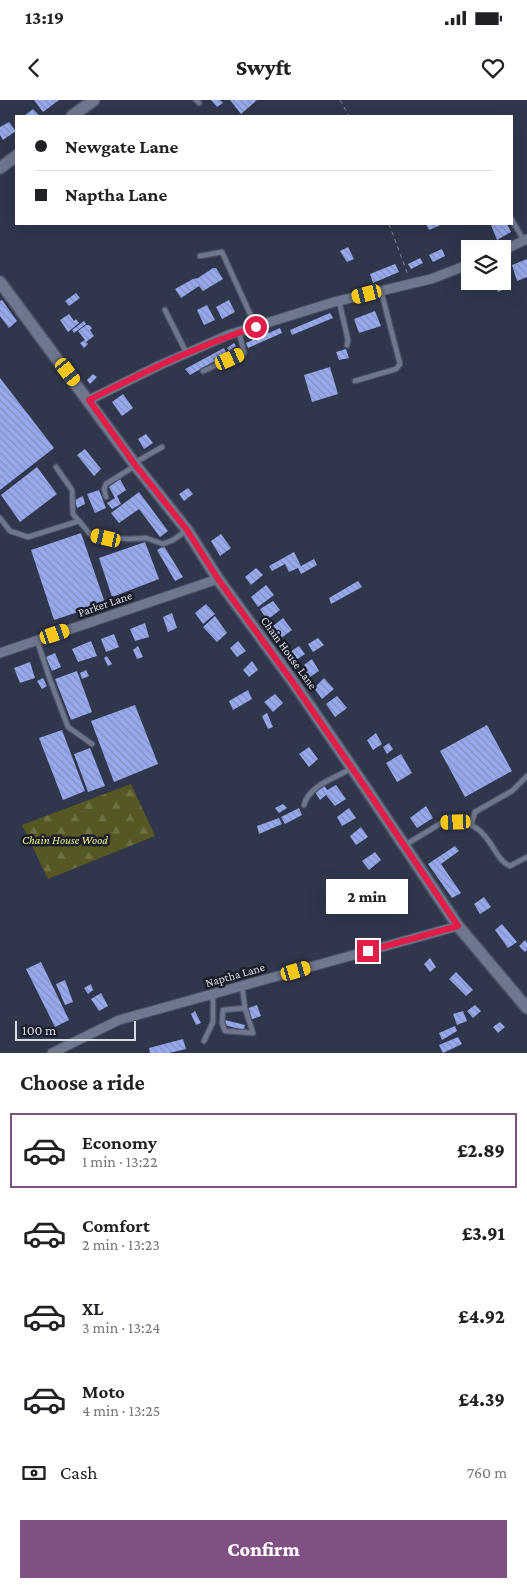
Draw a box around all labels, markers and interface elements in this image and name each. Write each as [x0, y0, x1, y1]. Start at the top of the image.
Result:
text: 13:19 [25, 7, 64, 28]
icon: back [20, 54, 48, 82]
icon: heart [479, 54, 507, 82]
text: Swyft [236, 55, 291, 80]
text: Newgate Lane [65, 136, 178, 157]
text: Naptha Lane [65, 184, 167, 205]
map controls [461, 240, 511, 290]
button: layers [461, 240, 511, 290]
car [350, 283, 383, 305]
route start [245, 316, 267, 338]
car [213, 346, 246, 372]
car [52, 356, 83, 388]
car [89, 527, 122, 549]
street label: Parker Lane [76, 588, 134, 620]
street label: Chain House Lane [258, 614, 320, 692]
car [38, 622, 71, 646]
car [440, 814, 471, 830]
park label: Chain House Wood [22, 833, 108, 847]
callout: 2 min [327, 878, 409, 914]
text: 2 min [347, 888, 387, 905]
route end [357, 940, 379, 962]
street label: Naptha Lane [204, 960, 266, 990]
car [279, 960, 312, 982]
scale bar [15, 1018, 136, 1041]
text: 100 m [22, 1022, 56, 1038]
text: Choose a ride [20, 1070, 145, 1095]
icon: car [22, 1128, 67, 1173]
text: Economy [82, 1132, 157, 1153]
text: £2.89 [457, 1140, 505, 1161]
text: 1 min · 13:22 [82, 1153, 158, 1170]
icon: car [22, 1211, 67, 1256]
text: Comfort [82, 1215, 150, 1236]
text: £3.91 [462, 1223, 505, 1244]
text: 2 min · 13:23 [82, 1236, 160, 1253]
icon: car [22, 1294, 67, 1339]
text: XL [82, 1298, 104, 1319]
text: £4.92 [458, 1306, 505, 1327]
text: 3 min · 13:24 [82, 1319, 160, 1336]
icon: car [22, 1377, 67, 1422]
text: Moto [82, 1381, 125, 1402]
text: £4.39 [458, 1389, 505, 1410]
text: 4 min · 13:25 [82, 1402, 160, 1419]
icon: cash [20, 1459, 48, 1487]
text: Cash [60, 1462, 98, 1483]
text: 760 m [467, 1464, 507, 1481]
button: Confirm [20, 1520, 507, 1578]

